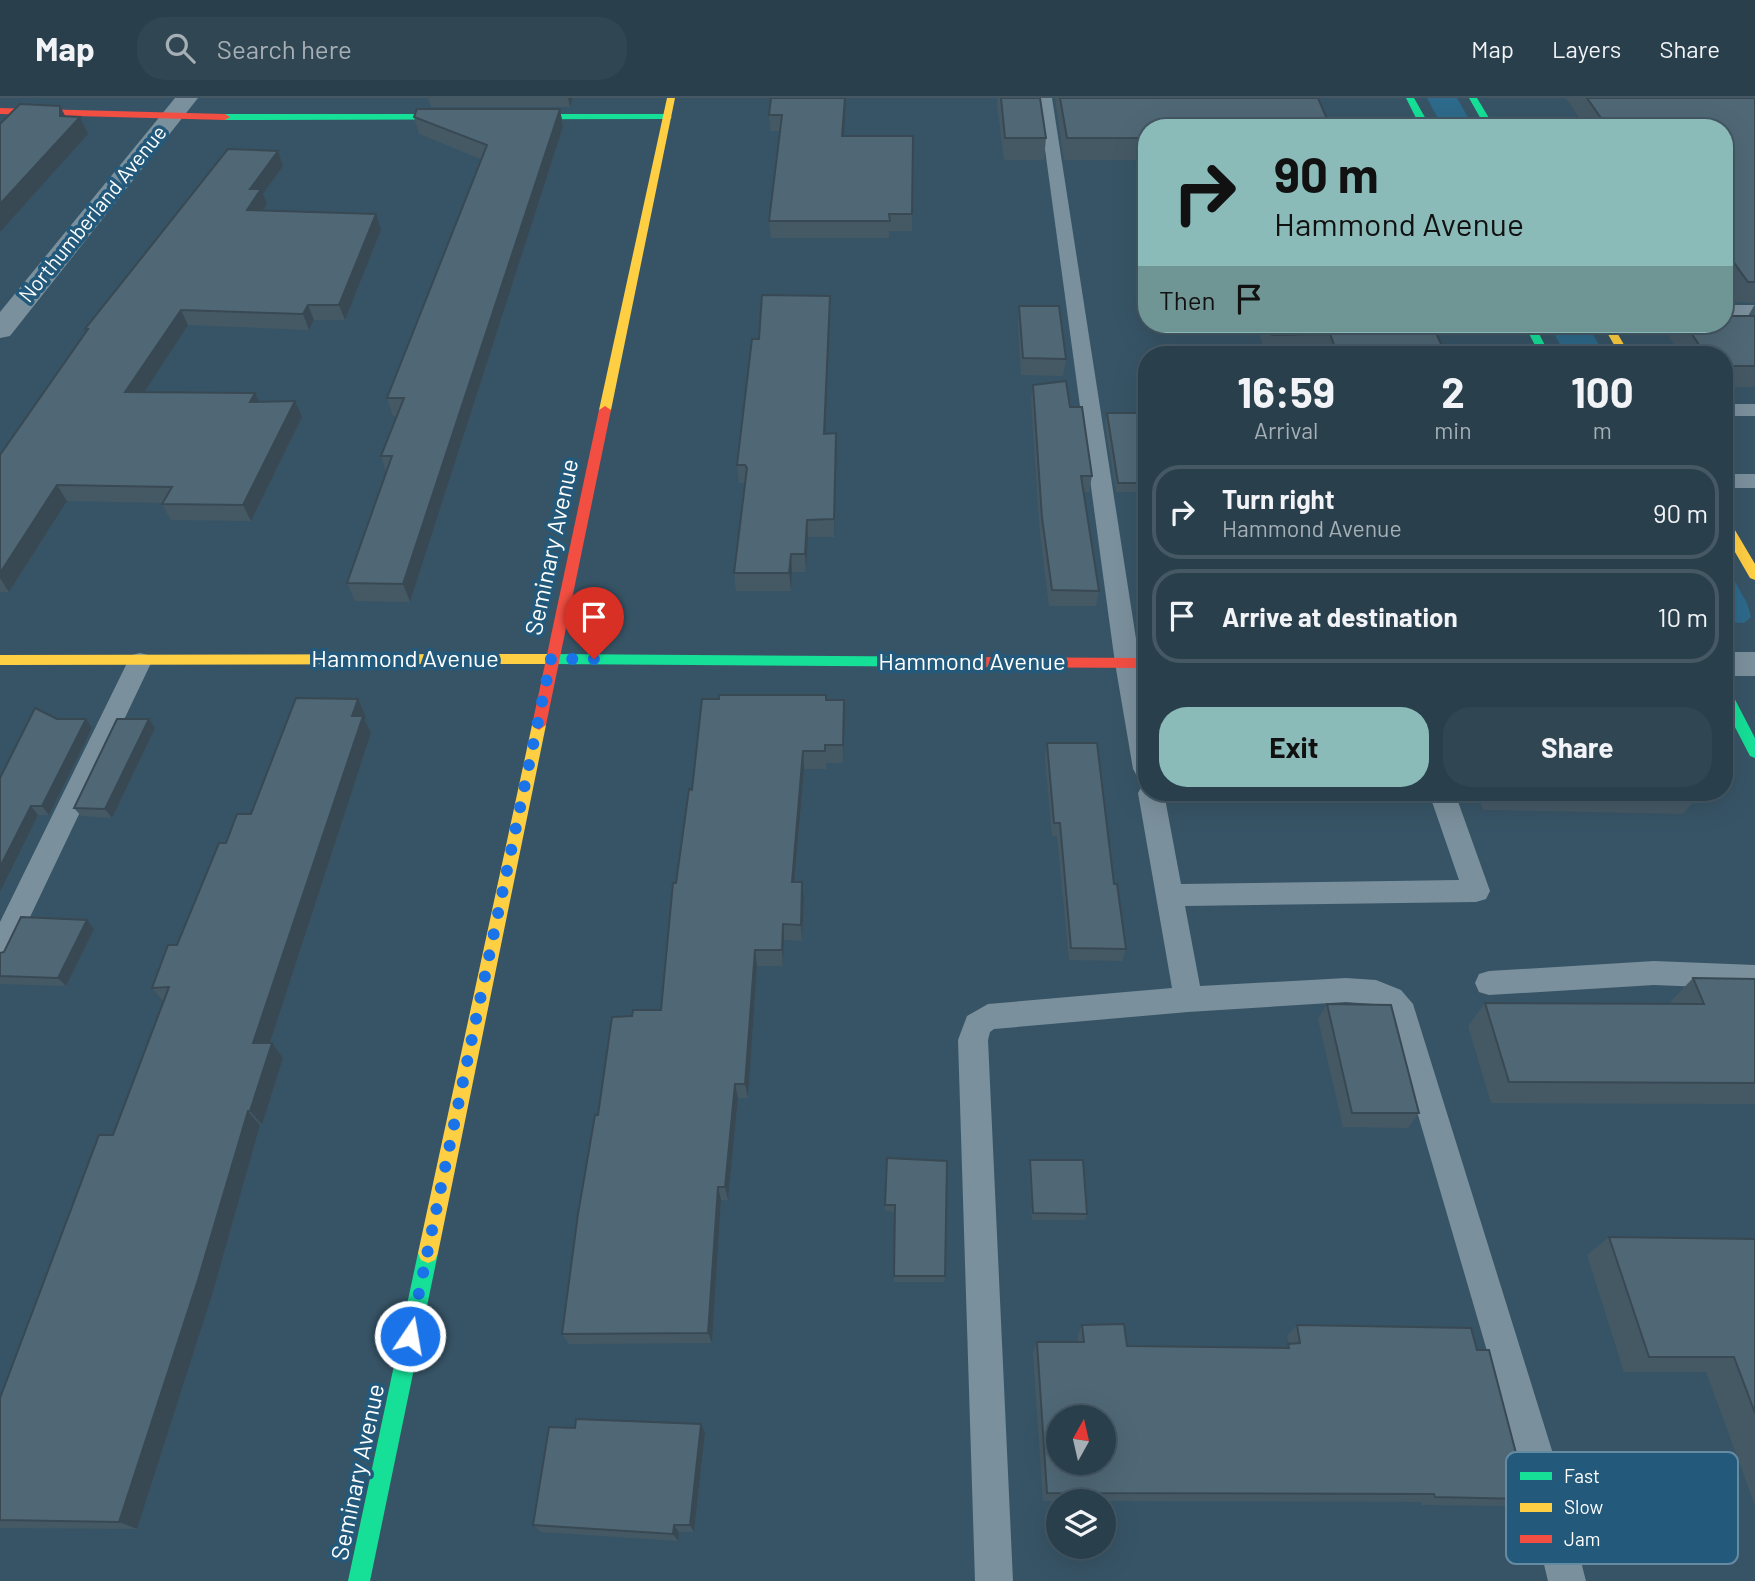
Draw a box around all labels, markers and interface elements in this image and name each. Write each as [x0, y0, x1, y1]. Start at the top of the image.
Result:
search box [137, 17, 627, 80]
text: Map [35, 28, 95, 68]
icon: search [161, 29, 199, 67]
text: Search here [217, 33, 352, 64]
text: Map [1471, 34, 1514, 63]
text: Layers [1552, 34, 1621, 63]
text: Share [1659, 34, 1720, 63]
street label: Northumberland Avenue [13, 120, 171, 307]
text: 90 m [1274, 144, 1379, 203]
icon: right [1159, 147, 1250, 238]
text: Hammond Avenue [1274, 204, 1524, 242]
icon: arrive [1230, 280, 1268, 318]
text: Then [1159, 284, 1216, 315]
text: 16:59 [1237, 366, 1335, 416]
text: 2 [1441, 366, 1465, 416]
text: 100 [1571, 366, 1634, 416]
text: Arrival [1254, 416, 1318, 444]
text: min [1434, 416, 1472, 444]
text: m [1593, 416, 1612, 444]
street label: Seminary Avenue [518, 456, 583, 638]
text: Turn right [1222, 483, 1335, 514]
icon: right [1163, 493, 1201, 531]
text: 90 m [1653, 497, 1708, 528]
text: Hammond Avenue [1222, 514, 1402, 542]
pin [564, 587, 624, 659]
icon: arrive [1163, 597, 1201, 635]
icon: arrive [575, 598, 613, 636]
text: Arrive at destination [1222, 601, 1458, 632]
text: 10 m [1658, 601, 1708, 632]
street label: Hammond Avenue [311, 643, 499, 672]
street label: Hammond Avenue [878, 646, 1066, 675]
button: Exit [1159, 707, 1429, 787]
button: Share [1443, 707, 1712, 787]
position arrow [373, 1299, 447, 1373]
street label: Seminary Avenue [324, 1381, 389, 1563]
north arrow [1046, 1405, 1116, 1475]
map controls [1046, 1405, 1116, 1559]
legend [1506, 1452, 1738, 1564]
text: Fast [1564, 1464, 1600, 1487]
button: layers [1046, 1489, 1116, 1559]
text: Slow [1564, 1495, 1603, 1518]
text: Jam [1564, 1527, 1600, 1550]

